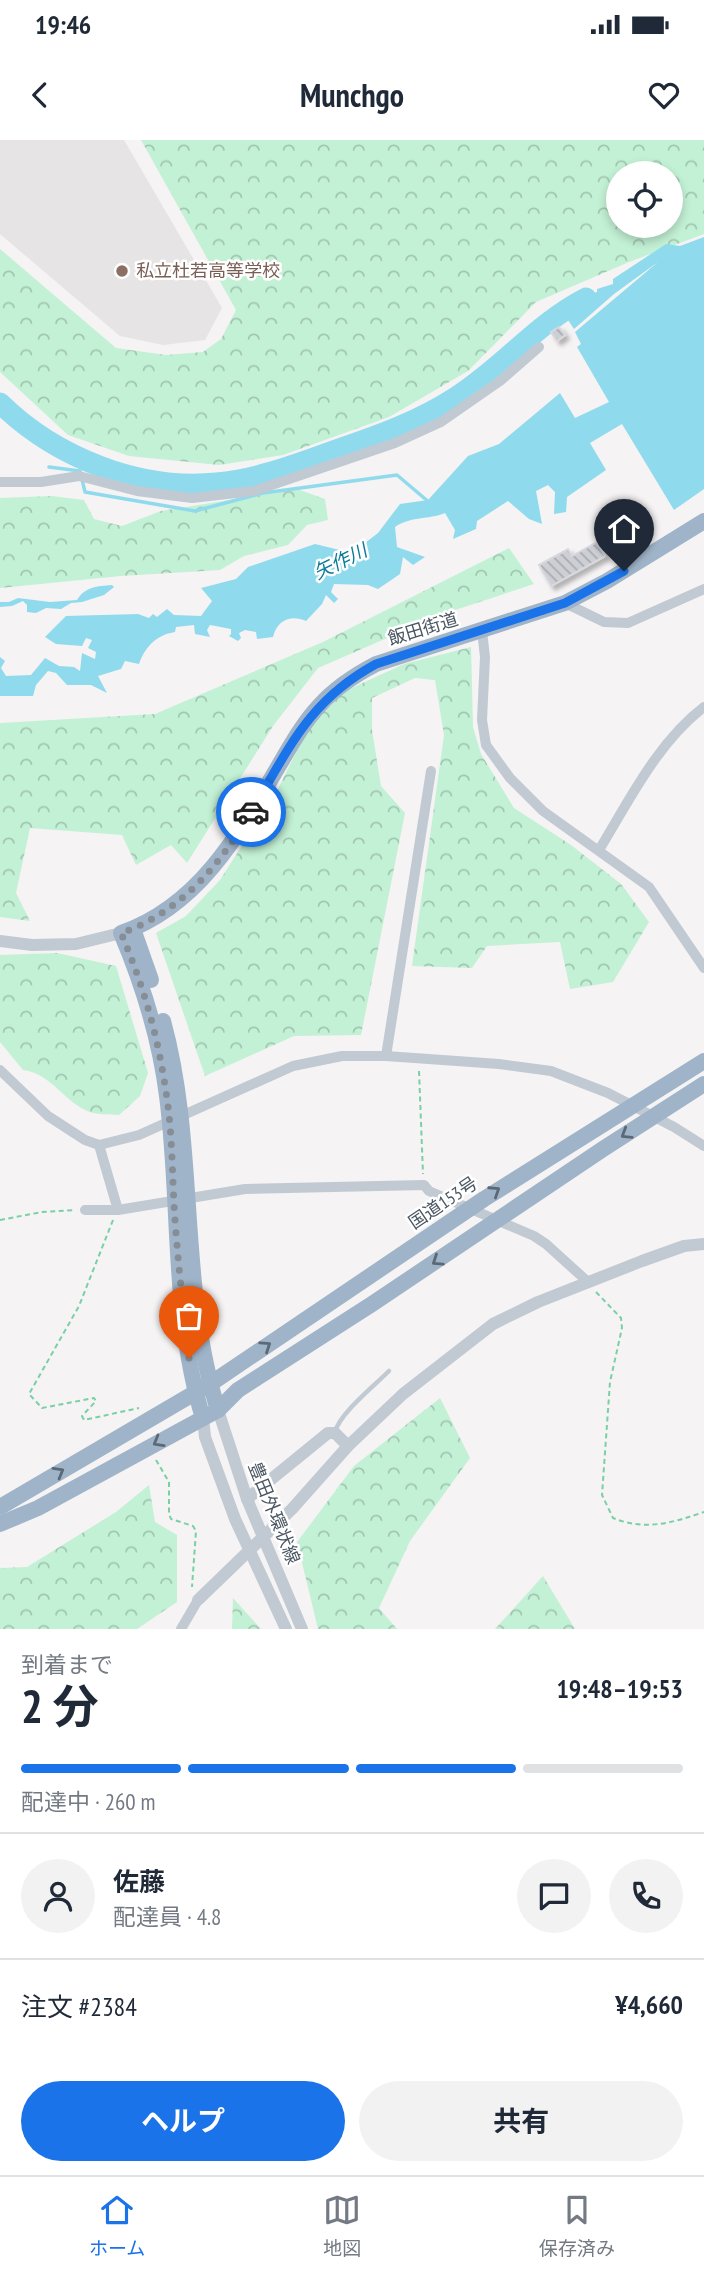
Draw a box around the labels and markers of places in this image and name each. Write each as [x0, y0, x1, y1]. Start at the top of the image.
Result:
place label: 私立杜若高等学校 [136, 259, 280, 282]
marker: 私立杜若高等学校 [114, 263, 130, 279]
pin [594, 499, 654, 571]
pin [159, 1286, 219, 1358]

